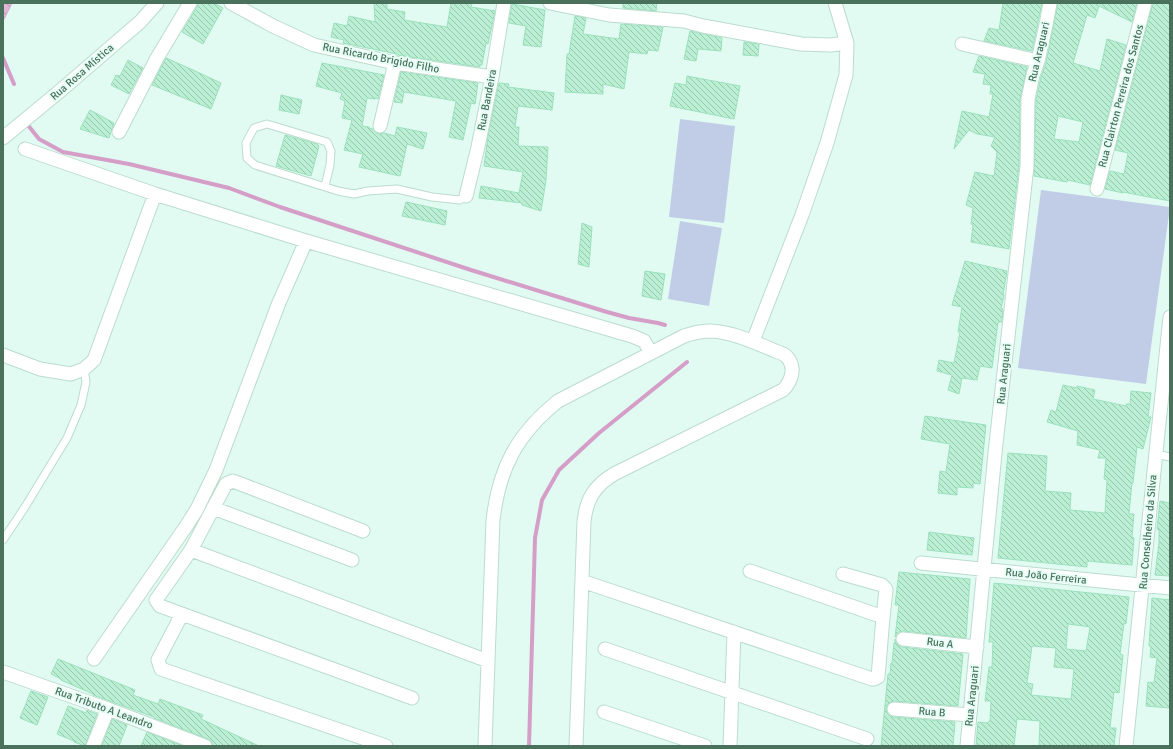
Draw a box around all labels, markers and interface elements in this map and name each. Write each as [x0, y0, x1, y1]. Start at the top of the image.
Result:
street label: Rua Araguari [1026, 21, 1052, 83]
street label: Rua Clairton Pereira dos Santos [1096, 23, 1146, 169]
street label: Rua Ricardo Brigido Filho [321, 40, 441, 76]
street label: Rua Rosa Mística [48, 41, 117, 103]
street label: Rua Bandeira [475, 68, 499, 132]
street label: Rua Araguari [994, 343, 1014, 405]
street label: Rua Conselheiro da Silva [1137, 474, 1160, 590]
street label: Rua João Ferreira [1005, 565, 1088, 587]
street label: Rua A [926, 635, 955, 651]
street label: Rua Araguari [962, 665, 982, 727]
street label: Rua Tributo A Leandro [53, 684, 155, 732]
street label: Rua B [918, 704, 946, 720]

